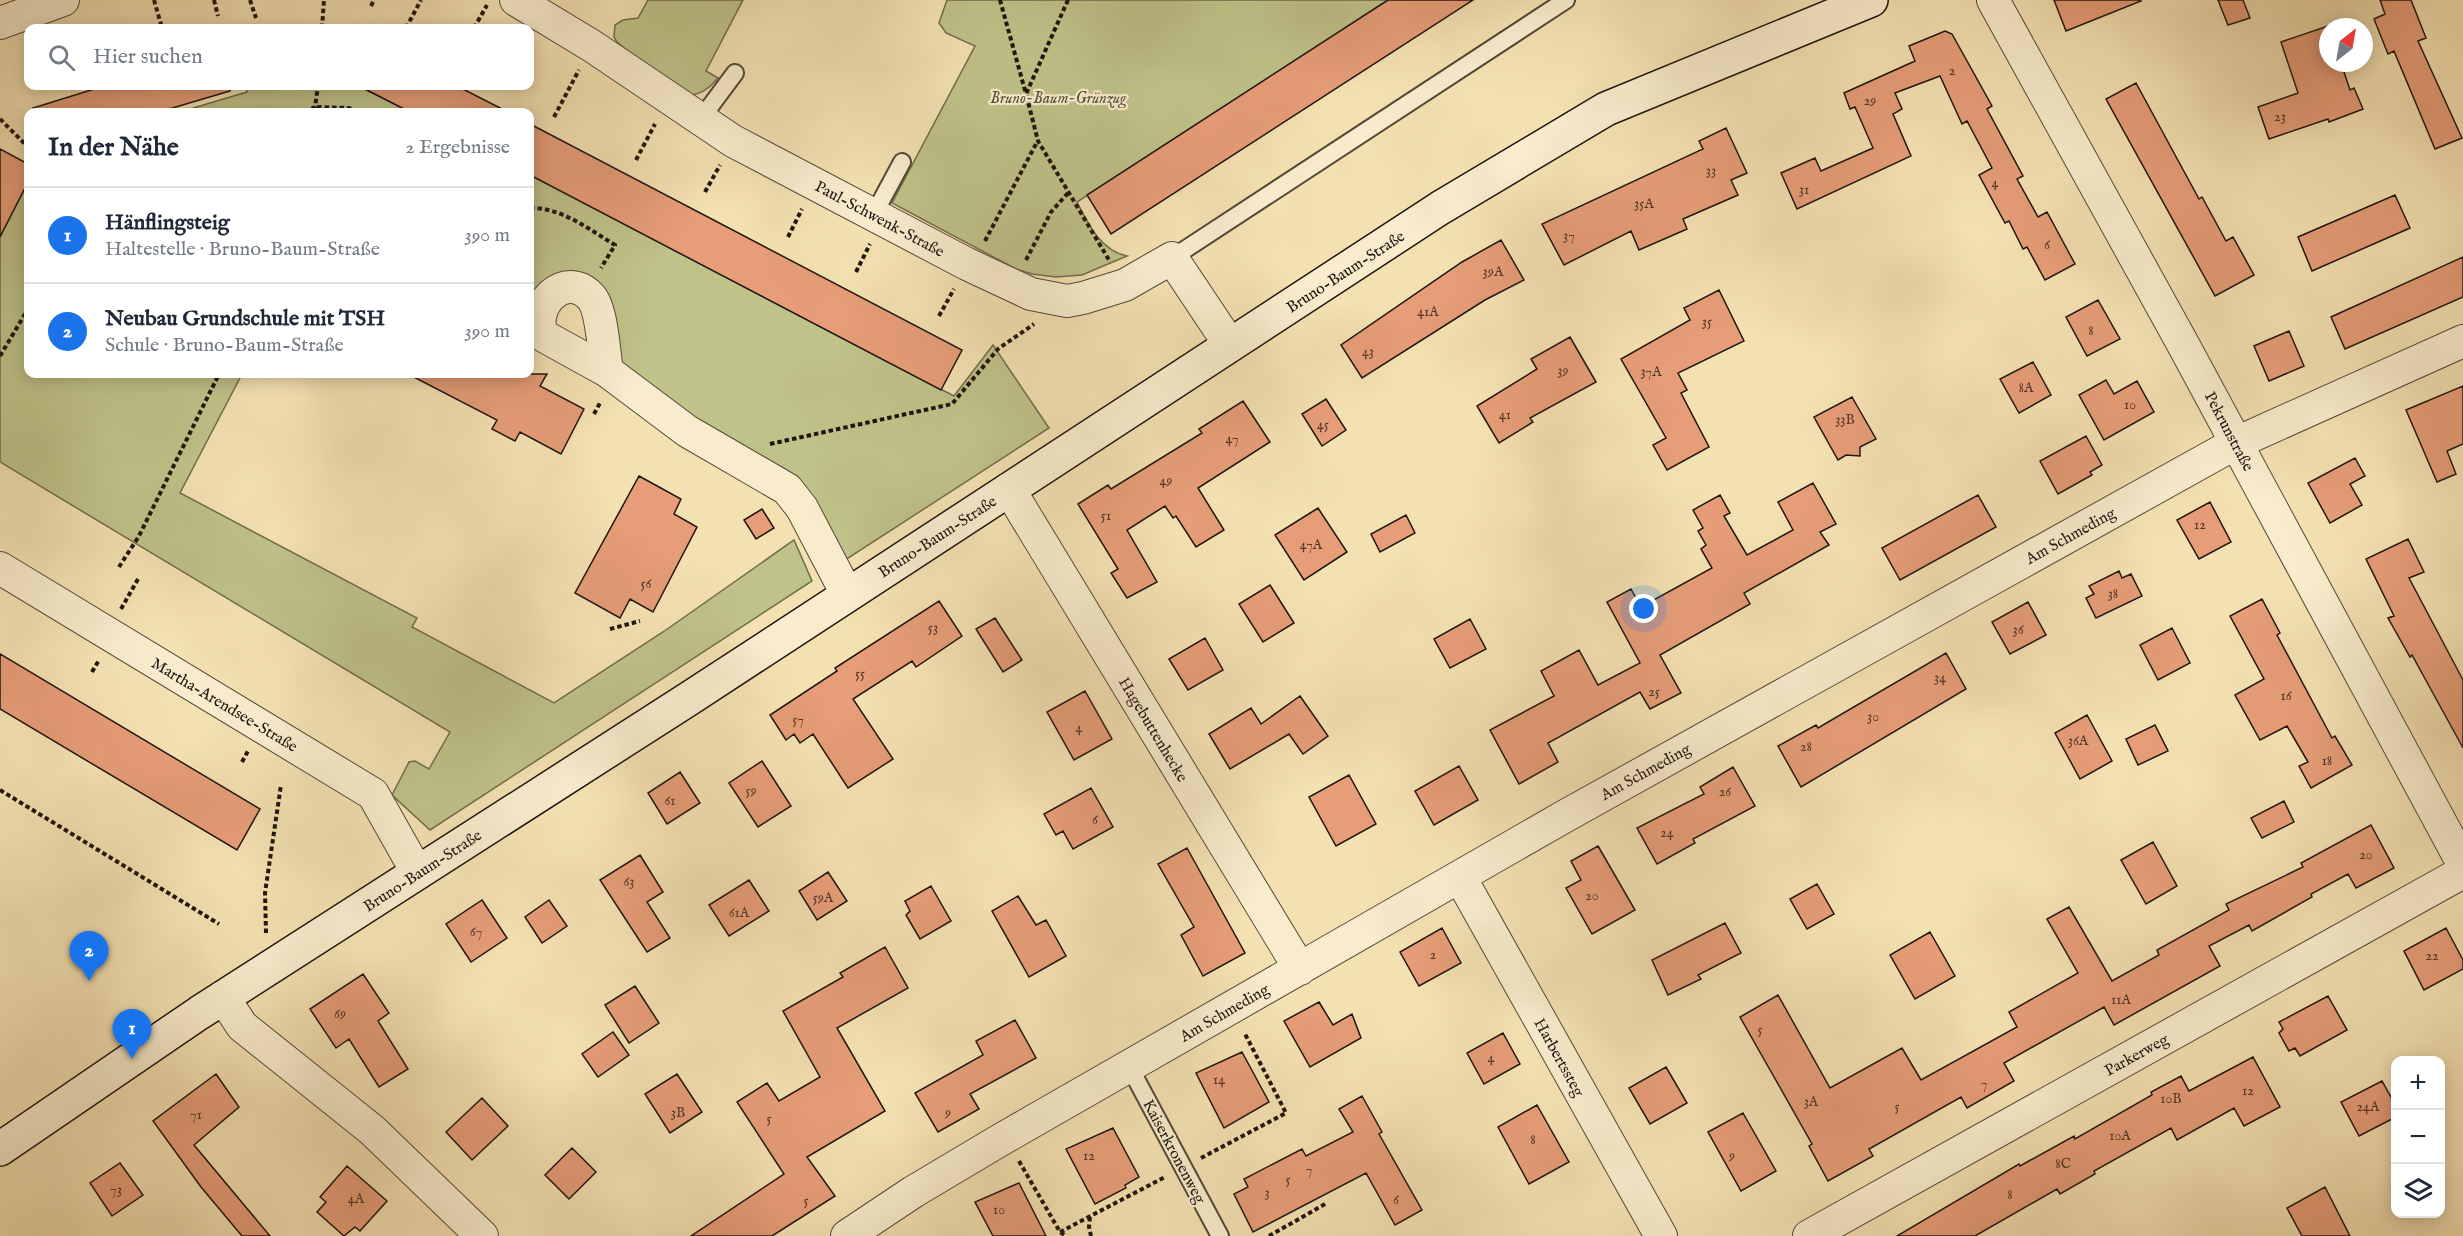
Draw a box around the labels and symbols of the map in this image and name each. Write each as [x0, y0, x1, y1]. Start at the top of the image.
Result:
north arrow [2319, 18, 2373, 72]
house number: 2 [1949, 62, 1956, 80]
park label: Bruno-Baum-Grünzug [990, 89, 1127, 109]
house number: 29 [1864, 92, 1876, 110]
house number: 23 [2274, 108, 2286, 126]
house number: 33 [1706, 162, 1716, 180]
house number: 4 [1992, 174, 1999, 192]
street label: Paul-Schwenk-Straße [811, 177, 947, 262]
house number: 31 [1799, 181, 1809, 199]
house number: 35A [1634, 195, 1654, 213]
street label: Bruno-Baum-Straße [1283, 227, 1409, 318]
house number: 37 [1563, 227, 1575, 245]
house number: 6 [2044, 236, 2051, 254]
house number: 39A [1483, 263, 1504, 281]
house number: 41A [1417, 303, 1439, 321]
house number: 35 [1702, 313, 1712, 331]
house number: 8 [2088, 322, 2094, 340]
house number: 43 [1362, 343, 1374, 361]
house number: 39 [1557, 362, 1569, 380]
house number: 37A [1640, 363, 1662, 381]
house number: 8A [2019, 379, 2034, 397]
street label: Pekrunstraße [2199, 389, 2258, 475]
house number: 10 [2124, 396, 2136, 414]
house number: 41 [1499, 406, 1511, 424]
house number: 33B [1835, 411, 1855, 429]
house number: 45 [1317, 416, 1329, 434]
house number: 47 [1226, 430, 1238, 448]
house number: 49 [1160, 472, 1172, 490]
street label: Bruno-Baum-Straße [875, 492, 1001, 583]
street label: Am Schmeding [2022, 504, 2120, 570]
house number: 51 [1101, 507, 1111, 525]
house number: 12 [2194, 516, 2206, 534]
house number: 47A [1300, 536, 1323, 554]
house number: 56 [641, 575, 653, 593]
house number: 38 [2108, 585, 2118, 603]
your location [1629, 594, 1658, 623]
house number: 53 [928, 619, 938, 637]
house number: 36 [2012, 621, 2025, 639]
street label: Martha-Arendsee-Straße [147, 654, 301, 757]
house number: 55 [855, 665, 865, 683]
house number: 34 [1934, 669, 1946, 687]
street label: Hagebuttenhecke [1113, 674, 1191, 786]
house number: 25 [1648, 683, 1660, 701]
house number: 16 [2280, 687, 2293, 705]
house number: 30 [1867, 708, 1879, 726]
house number: 57 [792, 711, 804, 729]
house number: 4 [1076, 719, 1083, 737]
house number: 36A [2068, 732, 2089, 750]
house number: 28 [1800, 738, 1812, 756]
street label: Am Schmeding [1597, 740, 1695, 806]
house number: 18 [2322, 752, 2332, 770]
house number: 59 [745, 782, 757, 800]
house number: 26 [1719, 783, 1732, 801]
house number: 61 [664, 792, 676, 810]
house number: 6 [1092, 811, 1099, 829]
house number: 24 [1660, 824, 1674, 842]
street label: Bruno-Baum-Straße [360, 826, 486, 917]
house number: 20 [2359, 846, 2373, 864]
house number: 63 [623, 873, 635, 891]
house number: 20 [1585, 887, 1599, 905]
house number: 59A [813, 889, 834, 907]
house number: 61A [729, 904, 750, 922]
house number: 67 [470, 923, 482, 941]
pin: 2 [70, 932, 109, 981]
house number: 2 [1430, 946, 1437, 964]
house number: 22 [2425, 947, 2439, 965]
street label: Am Schmeding [1176, 980, 1274, 1048]
house number: 11A [2111, 991, 2131, 1009]
house number: 69 [334, 1005, 346, 1023]
pin: 1 [112, 1010, 152, 1059]
street label: Harbertssteg [1529, 1015, 1588, 1101]
house number: 5 [1757, 1021, 1763, 1039]
street label: Parkerweg [2101, 1030, 2173, 1081]
house number: 4 [1488, 1049, 1495, 1067]
house number: 14 [1213, 1071, 1225, 1089]
house number: 7 [1981, 1075, 1987, 1093]
house number: 12 [2242, 1082, 2254, 1100]
house number: 10B [2160, 1090, 2182, 1108]
house number: 3A [1804, 1093, 1819, 1111]
street label: Kaiserkronenweg [1137, 1096, 1209, 1208]
house number: 5 [1894, 1098, 1900, 1116]
house number: 24A [2357, 1098, 2380, 1116]
house number: 3B [671, 1104, 685, 1122]
house number: 9 [944, 1104, 951, 1122]
house number: 71 [190, 1106, 202, 1124]
house number: 5 [766, 1110, 772, 1128]
house number: 10A [2109, 1127, 2131, 1145]
house number: 8 [1530, 1131, 1536, 1149]
house number: 12 [1083, 1147, 1095, 1165]
house number: 9 [1728, 1147, 1735, 1165]
house number: 8C [2055, 1155, 2071, 1173]
house number: 7 [1306, 1161, 1312, 1179]
house number: 5 [1285, 1171, 1291, 1189]
house number: 73 [110, 1181, 122, 1199]
house number: 3 [1264, 1184, 1270, 1202]
house number: 8 [2007, 1186, 2013, 1204]
house number: 4A [348, 1190, 365, 1208]
house number: 6 [1393, 1191, 1400, 1209]
house number: 5 [803, 1192, 809, 1210]
house number: 10 [993, 1201, 1005, 1219]

